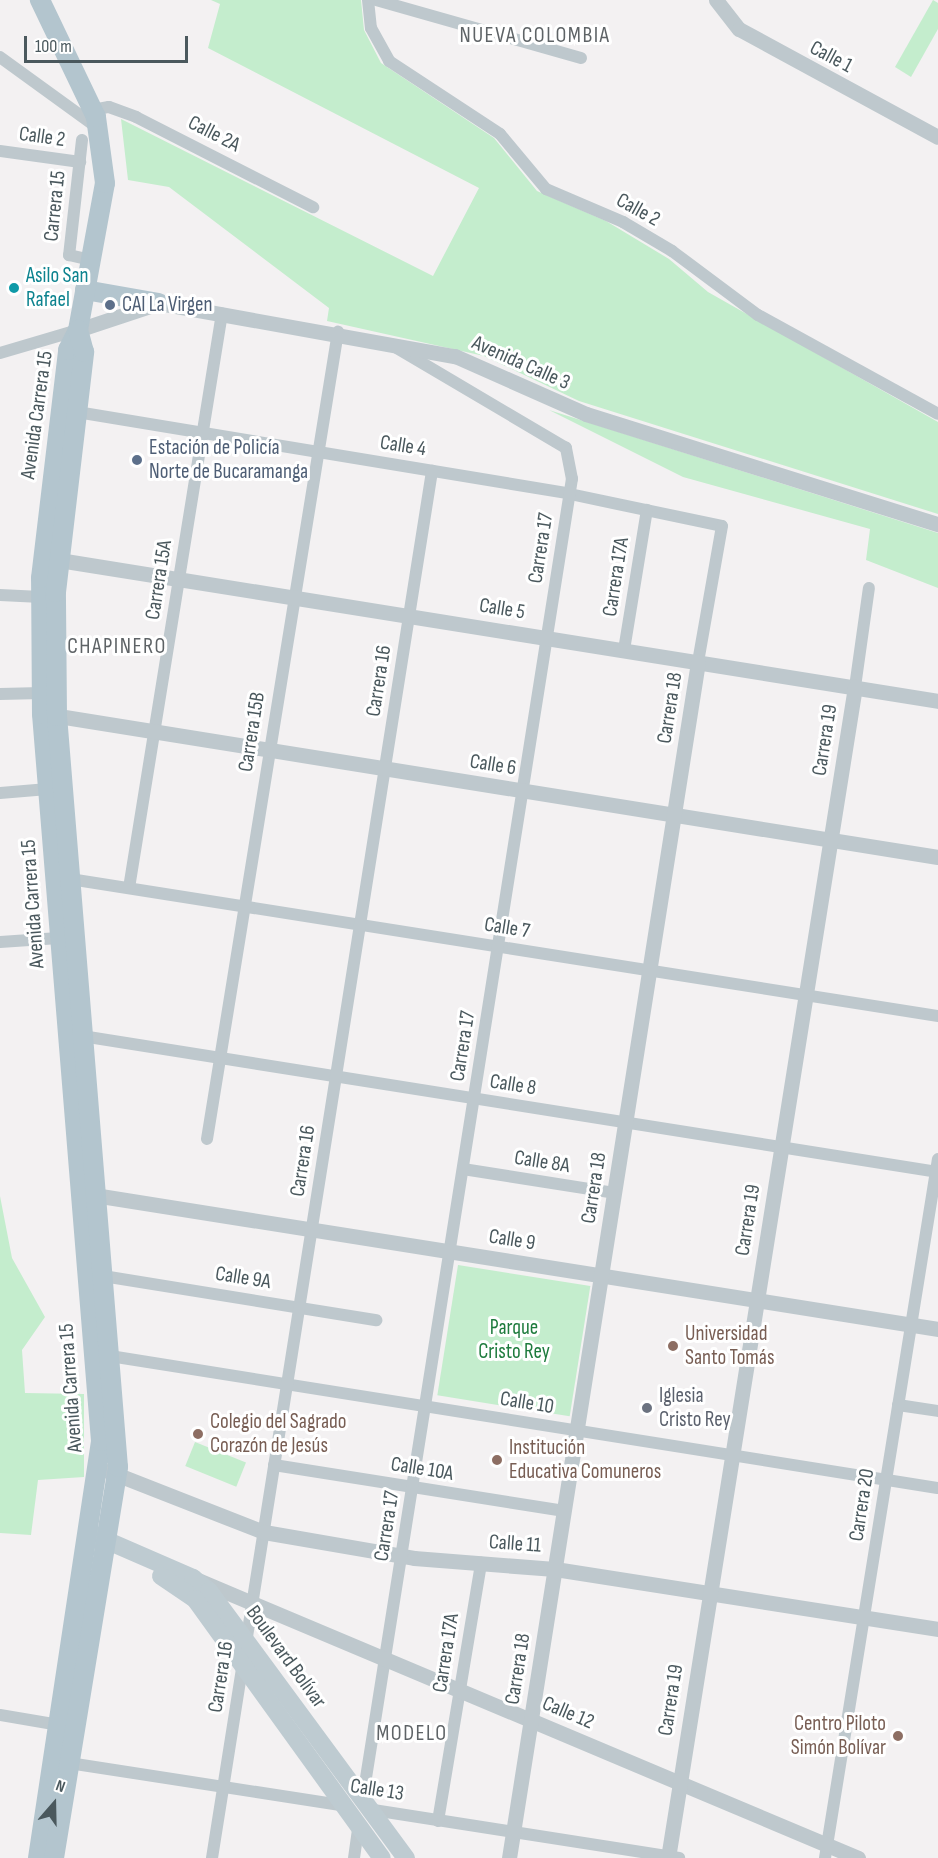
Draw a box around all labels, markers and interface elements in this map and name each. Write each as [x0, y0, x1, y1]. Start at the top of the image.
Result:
district label: NUEVA COLOMBIA [459, 23, 611, 49]
scale bar [27, 24, 190, 62]
street label: Calle 1 [805, 35, 857, 79]
text: 100 m [35, 36, 72, 57]
street label: Calle 2A [184, 110, 244, 158]
street label: Calle 2 [17, 121, 67, 153]
street label: Carrera 15 [39, 169, 71, 243]
street label: Calle 2 [612, 188, 664, 232]
place label: Asilo San Rafael [26, 263, 89, 313]
marker: Asilo San Rafael [7, 281, 21, 295]
place label: CAI La Virgen [122, 292, 213, 318]
marker: CAI La Virgen [103, 298, 117, 312]
street label: Avenida Calle 3 [468, 330, 574, 396]
street label: Avenida Carrera 15 [16, 349, 58, 481]
street label: Calle 4 [378, 430, 428, 462]
place label: Estación de Policía Norte de Bucaramanga [149, 435, 308, 485]
marker: Estación de Policía Norte de Bucaramanga [130, 453, 144, 467]
street label: Carrera 17 [523, 511, 559, 585]
street label: Carrera 17A [597, 536, 635, 618]
street label: Carrera 15A [140, 539, 178, 621]
street label: Calle 5 [477, 593, 527, 625]
district label: CHAPINERO [67, 634, 167, 660]
street label: Carrera 16 [361, 644, 397, 718]
street label: Carrera 18 [652, 671, 688, 745]
street label: Carrera 15B [233, 690, 271, 774]
street label: Carrera 19 [807, 703, 843, 777]
street label: Calle 6 [468, 749, 518, 781]
street label: Avenida Carrera 15 [16, 839, 50, 969]
street label: Calle 7 [482, 912, 532, 944]
street label: Carrera 17 [445, 1009, 481, 1083]
street label: Calle 8 [488, 1069, 538, 1101]
street label: Carrera 16 [285, 1124, 321, 1198]
street label: Calle 8A [513, 1145, 571, 1179]
street label: Carrera 18 [576, 1151, 612, 1225]
street label: Carrera 19 [730, 1183, 766, 1257]
street label: Calle 9 [487, 1224, 537, 1256]
street label: Calle 9A [213, 1261, 273, 1295]
park label: Parque Cristo Rey [478, 1315, 550, 1365]
place label: Universidad Santo Tomás [685, 1321, 774, 1371]
street label: Avenida Carrera 15 [54, 1323, 88, 1453]
marker: Universidad Santo Tomás [666, 1339, 680, 1353]
place label: Iglesia Cristo Rey [659, 1383, 731, 1433]
street label: Calle 10 [498, 1386, 556, 1420]
marker: Iglesia Cristo Rey [640, 1401, 654, 1415]
place label: Colegio del Sagrado Corazón de Jesús [210, 1409, 347, 1459]
marker: Colegio del Sagrado Corazón de Jesús [191, 1427, 205, 1441]
place label: Institución Educativa Comuneros [509, 1435, 661, 1485]
street label: Calle 10A [389, 1452, 455, 1486]
marker: Institución Educativa Comuneros [490, 1453, 504, 1467]
street label: Carrera 20 [844, 1467, 880, 1543]
street label: Carrera 17 [369, 1489, 405, 1563]
street label: Calle 11 [488, 1530, 542, 1558]
street label: Boulevard Bolívar [240, 1601, 332, 1713]
street label: Carrera 17A [427, 1612, 465, 1694]
street label: Carrera 18 [500, 1632, 536, 1706]
street label: Carrera 16 [203, 1640, 239, 1714]
street label: Carrera 19 [653, 1663, 689, 1737]
street label: Calle 12 [538, 1691, 598, 1735]
place label: Centro Piloto Simón Bolívar [791, 1711, 886, 1761]
district label: MODELO [376, 1721, 448, 1747]
marker: Centro Piloto Simón Bolívar [891, 1729, 905, 1743]
street label: Calle 13 [349, 1773, 405, 1807]
north arrow [24, 1774, 84, 1834]
text: N [53, 1776, 68, 1797]

